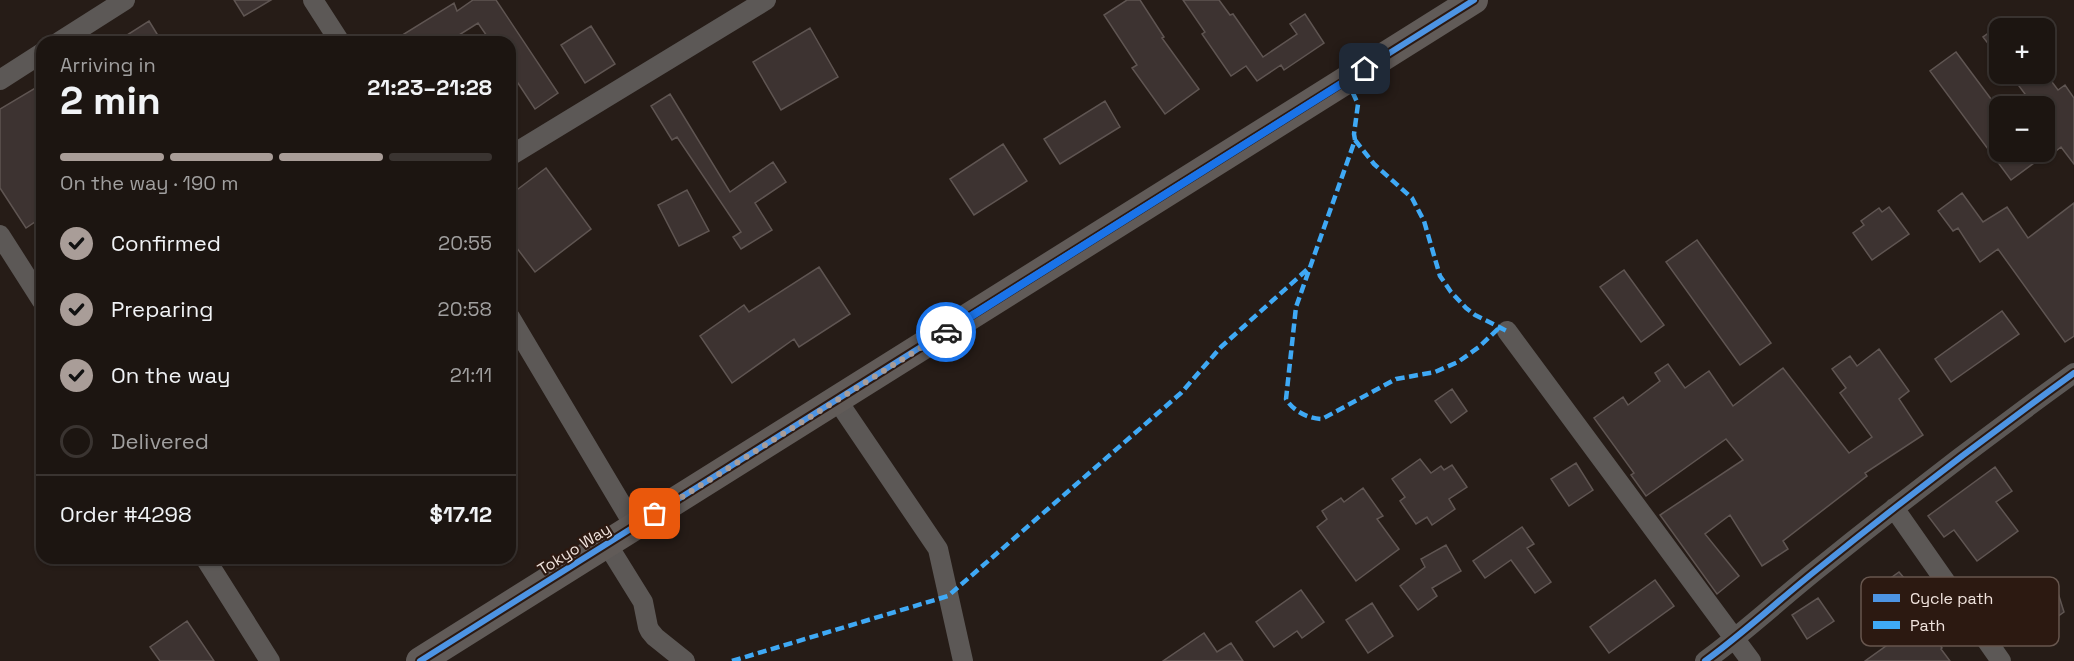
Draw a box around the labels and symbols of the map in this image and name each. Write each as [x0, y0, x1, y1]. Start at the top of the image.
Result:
pin [1339, 43, 1390, 94]
courier [916, 302, 976, 362]
pin [629, 488, 680, 539]
street label: Tokyo Way [533, 518, 615, 580]
legend [1861, 577, 2059, 646]
text: Cycle path [1910, 588, 1993, 609]
text: Path [1910, 615, 1945, 636]

